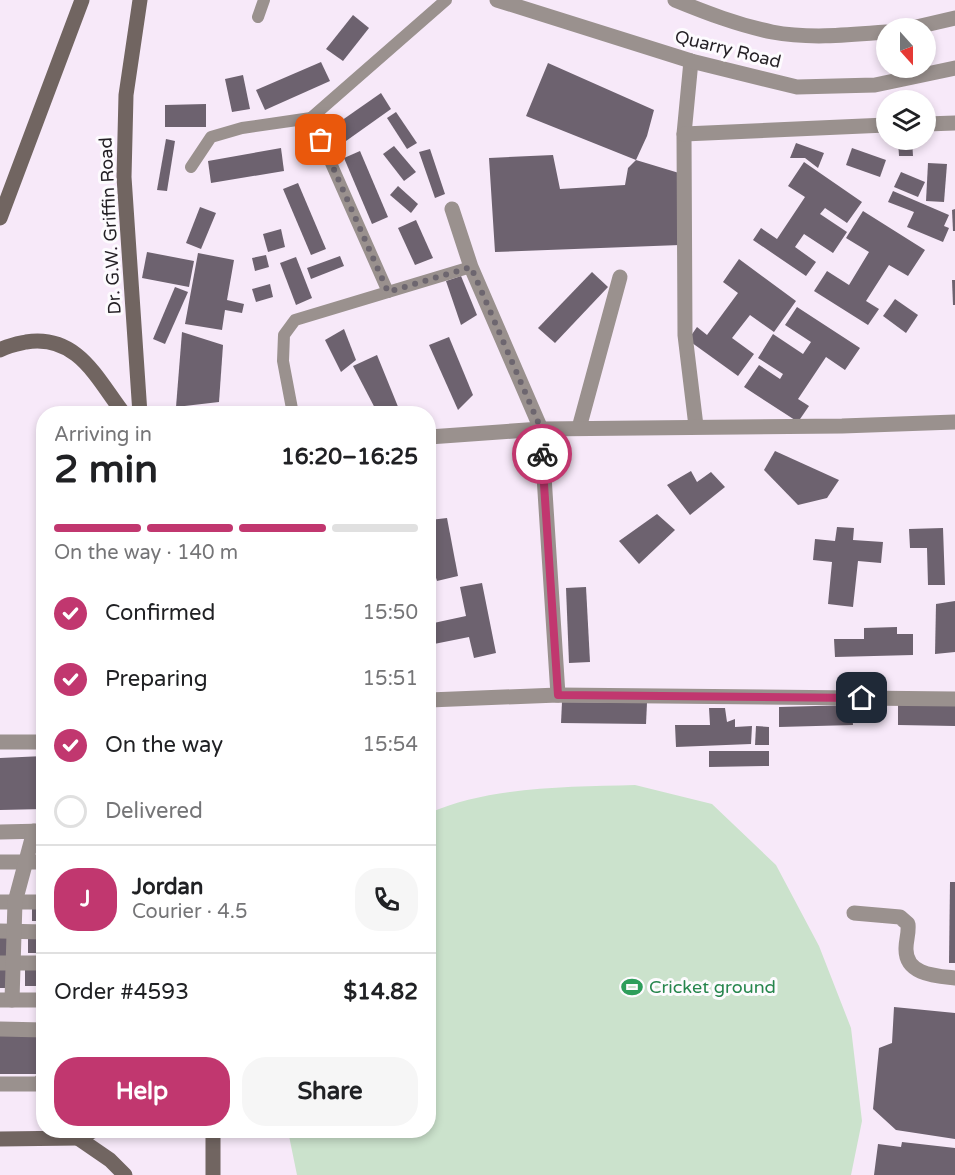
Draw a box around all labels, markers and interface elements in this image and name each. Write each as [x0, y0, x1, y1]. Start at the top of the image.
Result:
north arrow [876, 18, 936, 78]
map controls [876, 18, 936, 150]
street label: Quarry Road [672, 25, 784, 73]
button: layers [876, 90, 936, 150]
pin [295, 114, 346, 165]
icon: bag [304, 123, 337, 156]
street label: Dr. G.W. Griffin Road [94, 137, 126, 315]
text: Arriving in [54, 423, 152, 447]
courier [512, 424, 572, 484]
icon: bike [526, 438, 559, 471]
text: 16:20–16:25 [281, 444, 418, 470]
text: 2 min [54, 446, 158, 493]
text: On the way · 140 m [54, 541, 238, 565]
icon: check [54, 597, 87, 630]
text: Confirmed [105, 600, 215, 626]
text: 15:50 [363, 601, 418, 625]
icon: check [54, 663, 87, 696]
text: Preparing [105, 666, 208, 692]
text: 15:51 [363, 667, 418, 691]
pin [836, 672, 887, 723]
icon: home [845, 681, 878, 714]
icon: check [54, 729, 87, 762]
text: On the way [105, 732, 223, 758]
text: 15:54 [363, 733, 418, 757]
text: Delivered [105, 798, 203, 824]
button: phone [355, 868, 418, 931]
text: Jordan [132, 874, 203, 900]
text: J [80, 886, 91, 912]
text: Courier · 4.5 [132, 900, 247, 924]
sports icon: Cricket ground [620, 975, 644, 999]
place label: Cricket ground [649, 976, 776, 998]
text: Order #4593 [54, 979, 189, 1005]
text: $14.82 [344, 979, 418, 1005]
button: Help [54, 1057, 230, 1126]
button: Share [242, 1057, 418, 1126]

